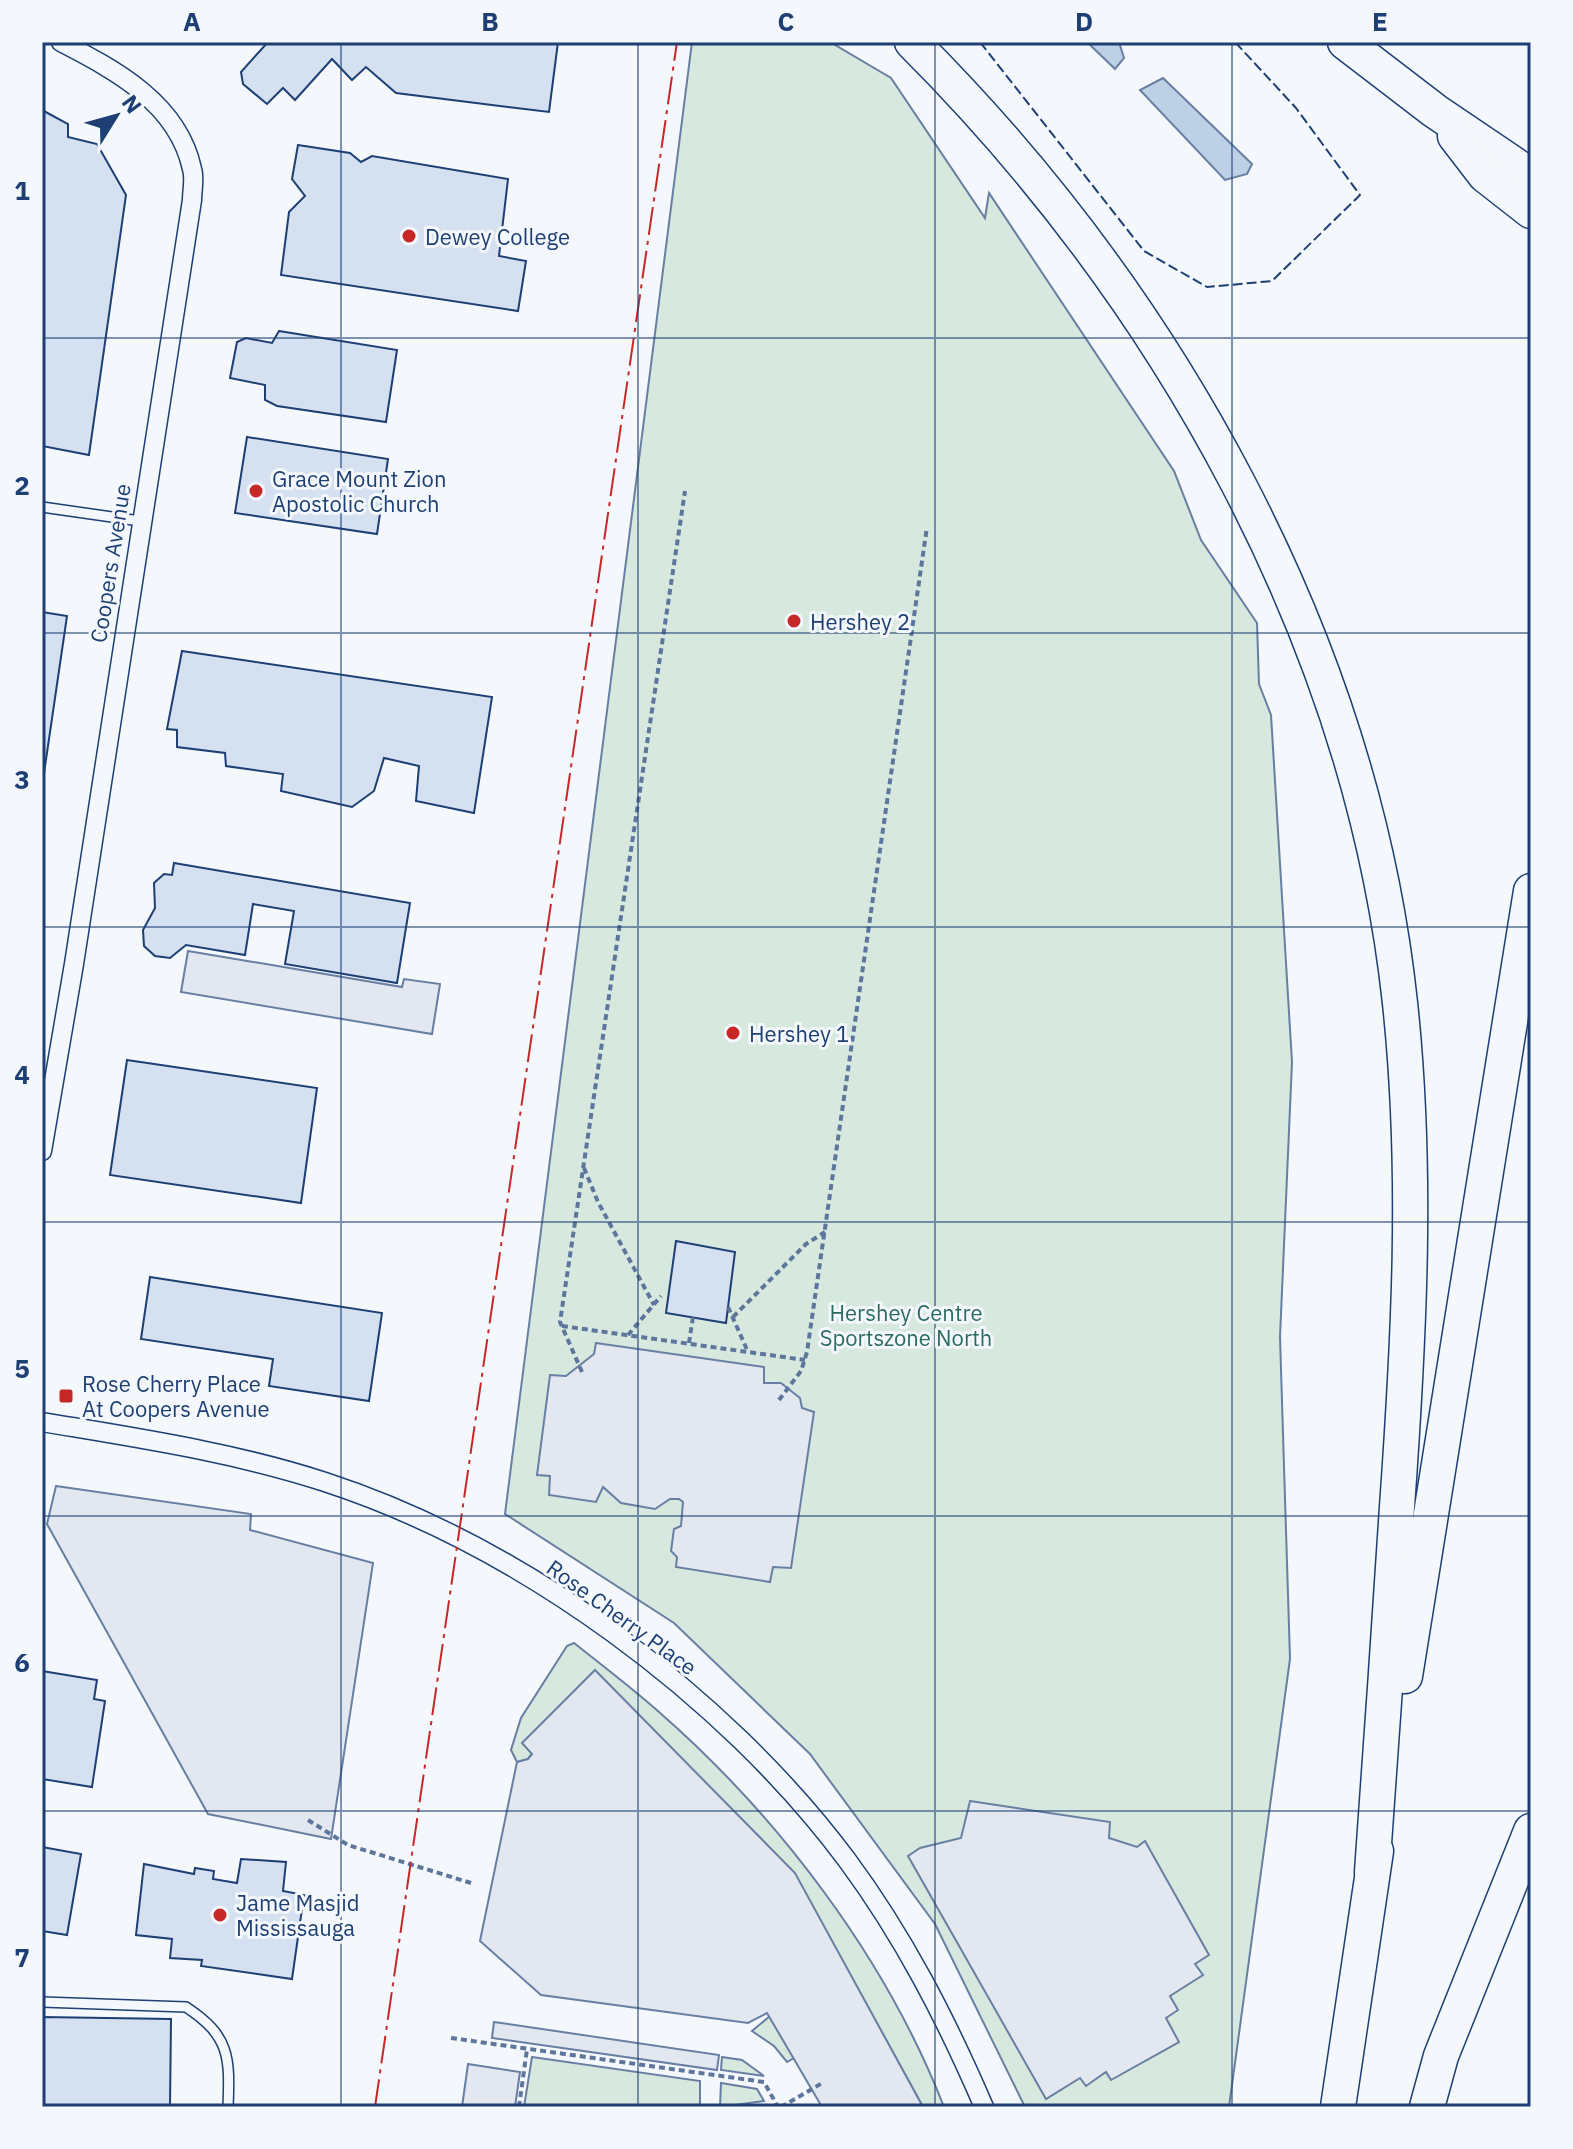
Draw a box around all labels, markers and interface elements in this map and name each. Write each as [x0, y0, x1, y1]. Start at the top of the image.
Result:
text: A [183, 4, 201, 38]
text: B [481, 4, 499, 38]
text: C [778, 4, 795, 38]
text: D [1075, 4, 1093, 38]
text: E [1372, 4, 1388, 38]
north arrow [76, 76, 156, 156]
text: N [116, 89, 149, 119]
text: 1 [14, 173, 30, 207]
place label: Dewey College [425, 222, 570, 251]
marker: Dewey College [400, 227, 418, 245]
place label: Grace Mount Zion Apostolic Church [272, 464, 446, 518]
text: 2 [14, 468, 30, 502]
street label: Coopers Avenue [83, 481, 137, 645]
marker: Grace Mount Zion Apostolic Church [247, 482, 265, 500]
place label: Hershey 2 [810, 607, 910, 636]
marker: Hershey 2 [785, 612, 803, 630]
text: 3 [14, 762, 30, 796]
place label: Hershey 1 [749, 1019, 849, 1048]
marker: Hershey 1 [724, 1024, 742, 1042]
text: 4 [14, 1057, 30, 1091]
park label: Hershey Centre Sportszone North [820, 1298, 992, 1352]
text: 5 [14, 1351, 30, 1385]
place label: Rose Cherry Place At Coopers Avenue [82, 1369, 270, 1423]
marker: Rose Cherry Place At Coopers Avenue [57, 1387, 75, 1405]
street label: Rose Cherry Place [541, 1553, 703, 1681]
text: 6 [14, 1645, 30, 1679]
place label: Jame Masjid Mississauga [236, 1888, 360, 1942]
marker: Jame Masjid Mississauga [211, 1906, 229, 1924]
text: 7 [14, 1940, 30, 1974]

